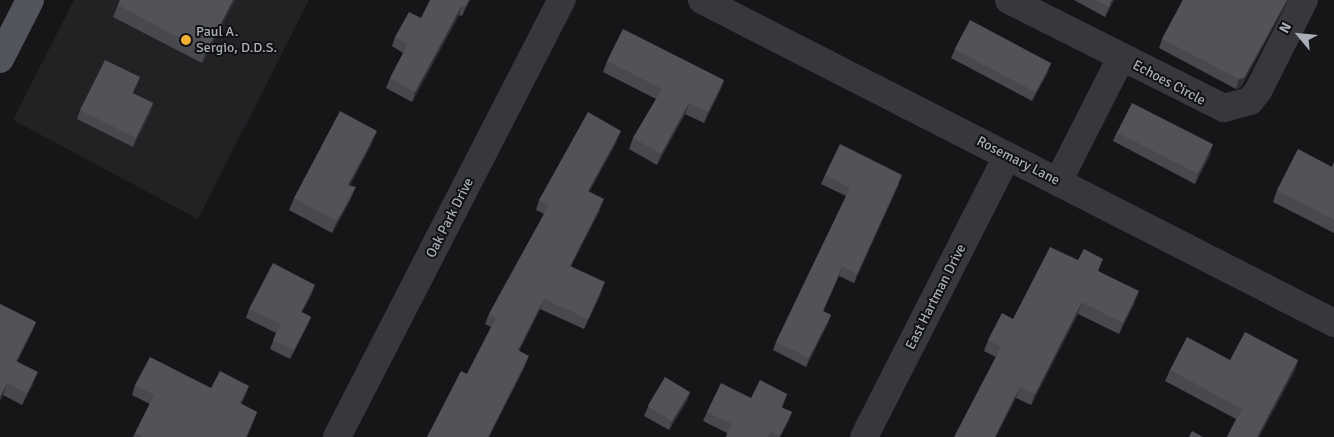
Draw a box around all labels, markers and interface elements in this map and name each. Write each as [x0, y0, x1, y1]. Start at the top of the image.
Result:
north arrow [1274, 10, 1324, 60]
text: N [1276, 19, 1295, 36]
place label: Paul A. Sergio, D.D.S. [196, 24, 277, 56]
marker: Paul A. Sergio, D.D.S. [180, 34, 192, 46]
street label: Echoes Circle [1130, 57, 1208, 109]
street label: Rosemary Lane [974, 133, 1062, 189]
street label: Oak Park Drive [423, 175, 477, 261]
street label: East Hartman Drive [902, 241, 970, 353]

